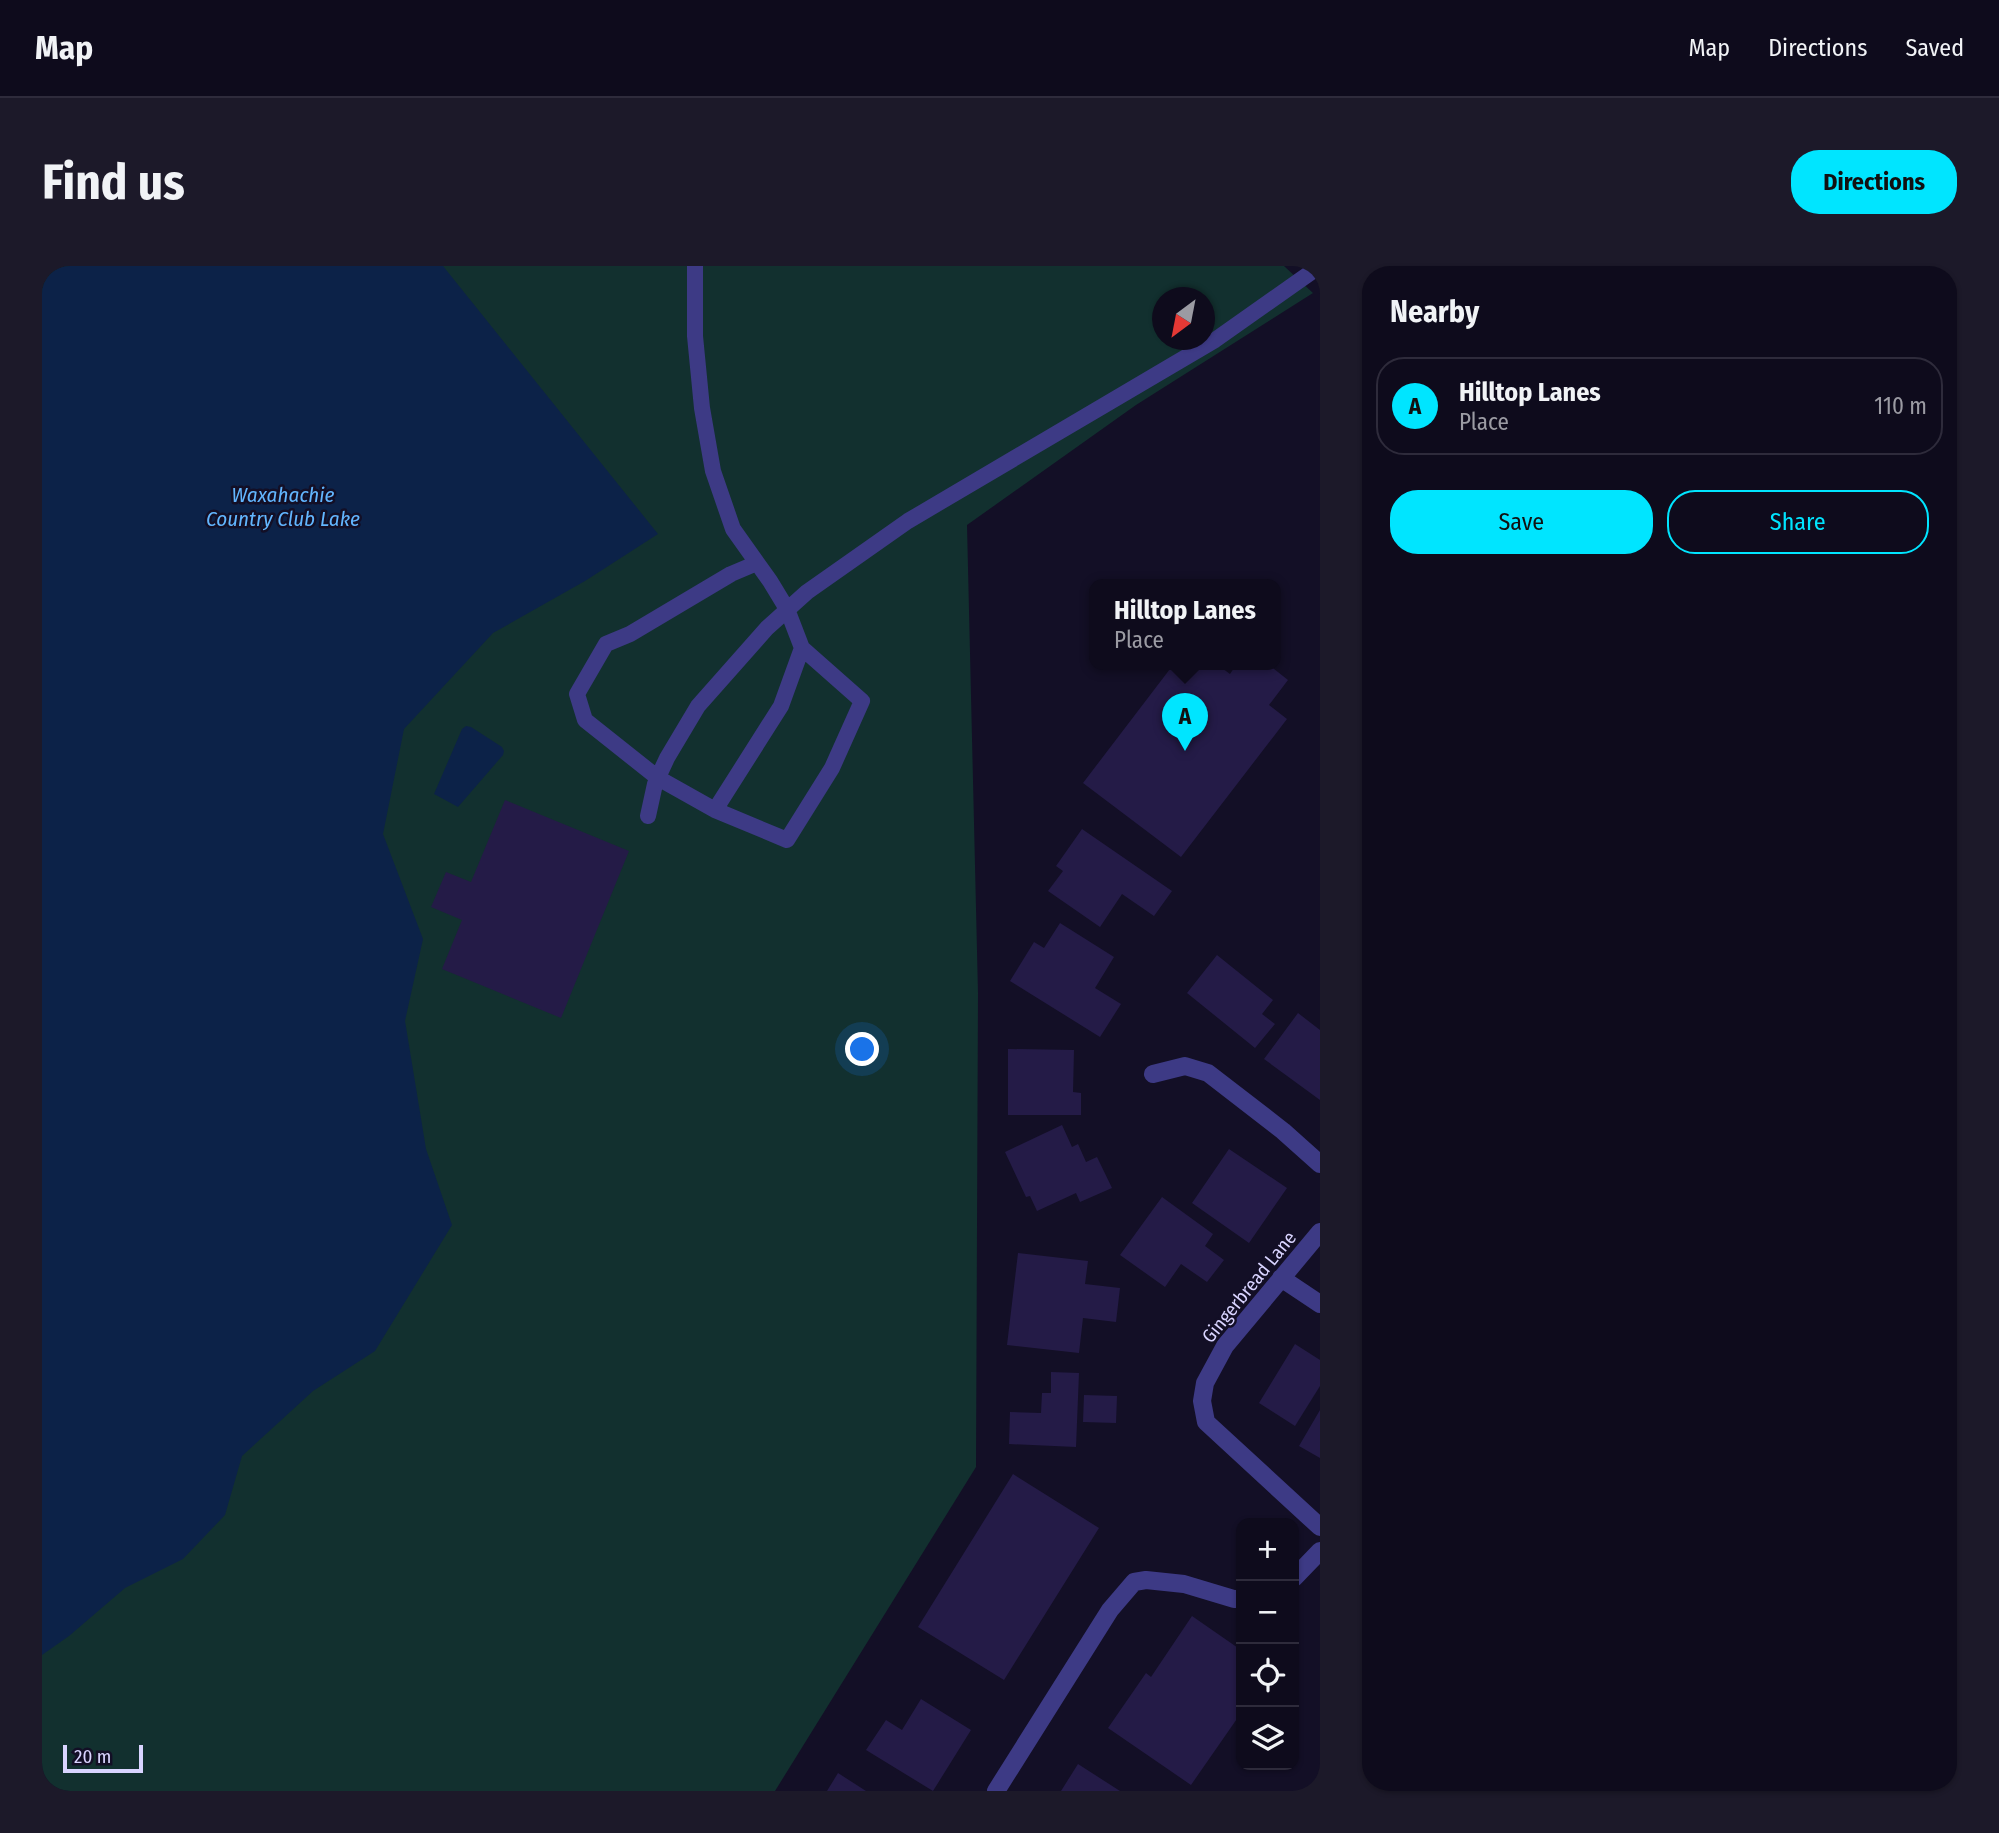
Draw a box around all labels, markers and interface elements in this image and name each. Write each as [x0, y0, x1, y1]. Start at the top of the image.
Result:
text: Map [35, 28, 93, 68]
text: Map [1689, 34, 1730, 62]
text: Directions [1768, 34, 1867, 62]
text: Saved [1905, 34, 1964, 62]
button: Directions [1791, 150, 1957, 214]
text: Find us [42, 153, 185, 212]
north arrow [1152, 287, 1215, 350]
text: Nearby [1390, 294, 1479, 330]
text: Hilltop Lanes [1459, 377, 1601, 408]
text: A [1409, 392, 1421, 420]
text: 110 m [1874, 392, 1927, 420]
text: Place [1459, 408, 1509, 436]
water label: Waxahachie Country Club Lake [206, 482, 360, 532]
button: Save [1390, 490, 1653, 554]
button: Share [1667, 490, 1929, 554]
popup [1089, 579, 1281, 670]
text: Hilltop Lanes [1114, 595, 1256, 626]
text: Place [1114, 626, 1164, 654]
pin: A [1162, 693, 1208, 751]
your location [845, 1032, 879, 1066]
street label: Gingerbread Lane [1197, 1227, 1301, 1347]
map controls [1236, 1518, 1299, 1770]
button: + [1236, 1518, 1299, 1581]
button: − [1236, 1581, 1299, 1644]
button: locate [1236, 1644, 1299, 1707]
button: layers [1236, 1707, 1299, 1770]
scale bar [63, 1742, 144, 1774]
text: 20 m [74, 1745, 111, 1768]

